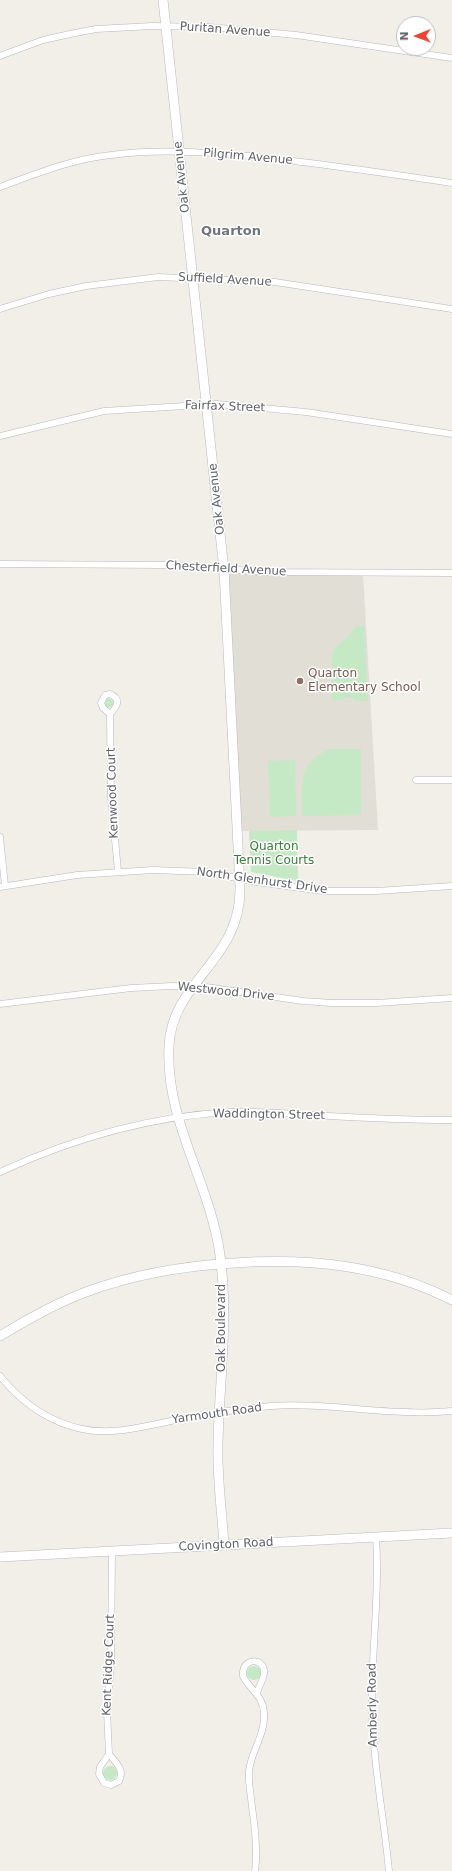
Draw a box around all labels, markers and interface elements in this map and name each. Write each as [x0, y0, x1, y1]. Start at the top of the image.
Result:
north arrow [396, 16, 436, 56]
street label: Puritan Avenue [179, 20, 271, 40]
text: N [398, 31, 411, 41]
street label: Oak Avenue [171, 140, 193, 214]
street label: Pilgrim Avenue [203, 146, 293, 168]
district label: Quarton [201, 224, 261, 240]
street label: Suffield Avenue [178, 270, 272, 290]
street label: Fairfax Street [185, 398, 265, 416]
street label: Oak Avenue [206, 462, 228, 536]
street label: Chesterfield Avenue [165, 559, 287, 579]
place label: Quarton Elementary School [308, 667, 421, 695]
marker: Quarton Elementary School [295, 676, 305, 686]
street label: Kenwood Court [104, 747, 122, 839]
park label: Quarton Tennis Courts [234, 840, 314, 868]
street label: North Glenhurst Drive [196, 865, 328, 897]
street label: Westwood Drive [177, 980, 275, 1004]
street label: Waddington Street [213, 1107, 325, 1123]
street label: Oak Boulevard [215, 1284, 229, 1372]
street label: Yarmouth Road [171, 1401, 263, 1427]
street label: Covington Road [178, 1535, 274, 1555]
street label: Kent Ridge Court [100, 1614, 118, 1716]
street label: Amberly Road [365, 1663, 381, 1747]

